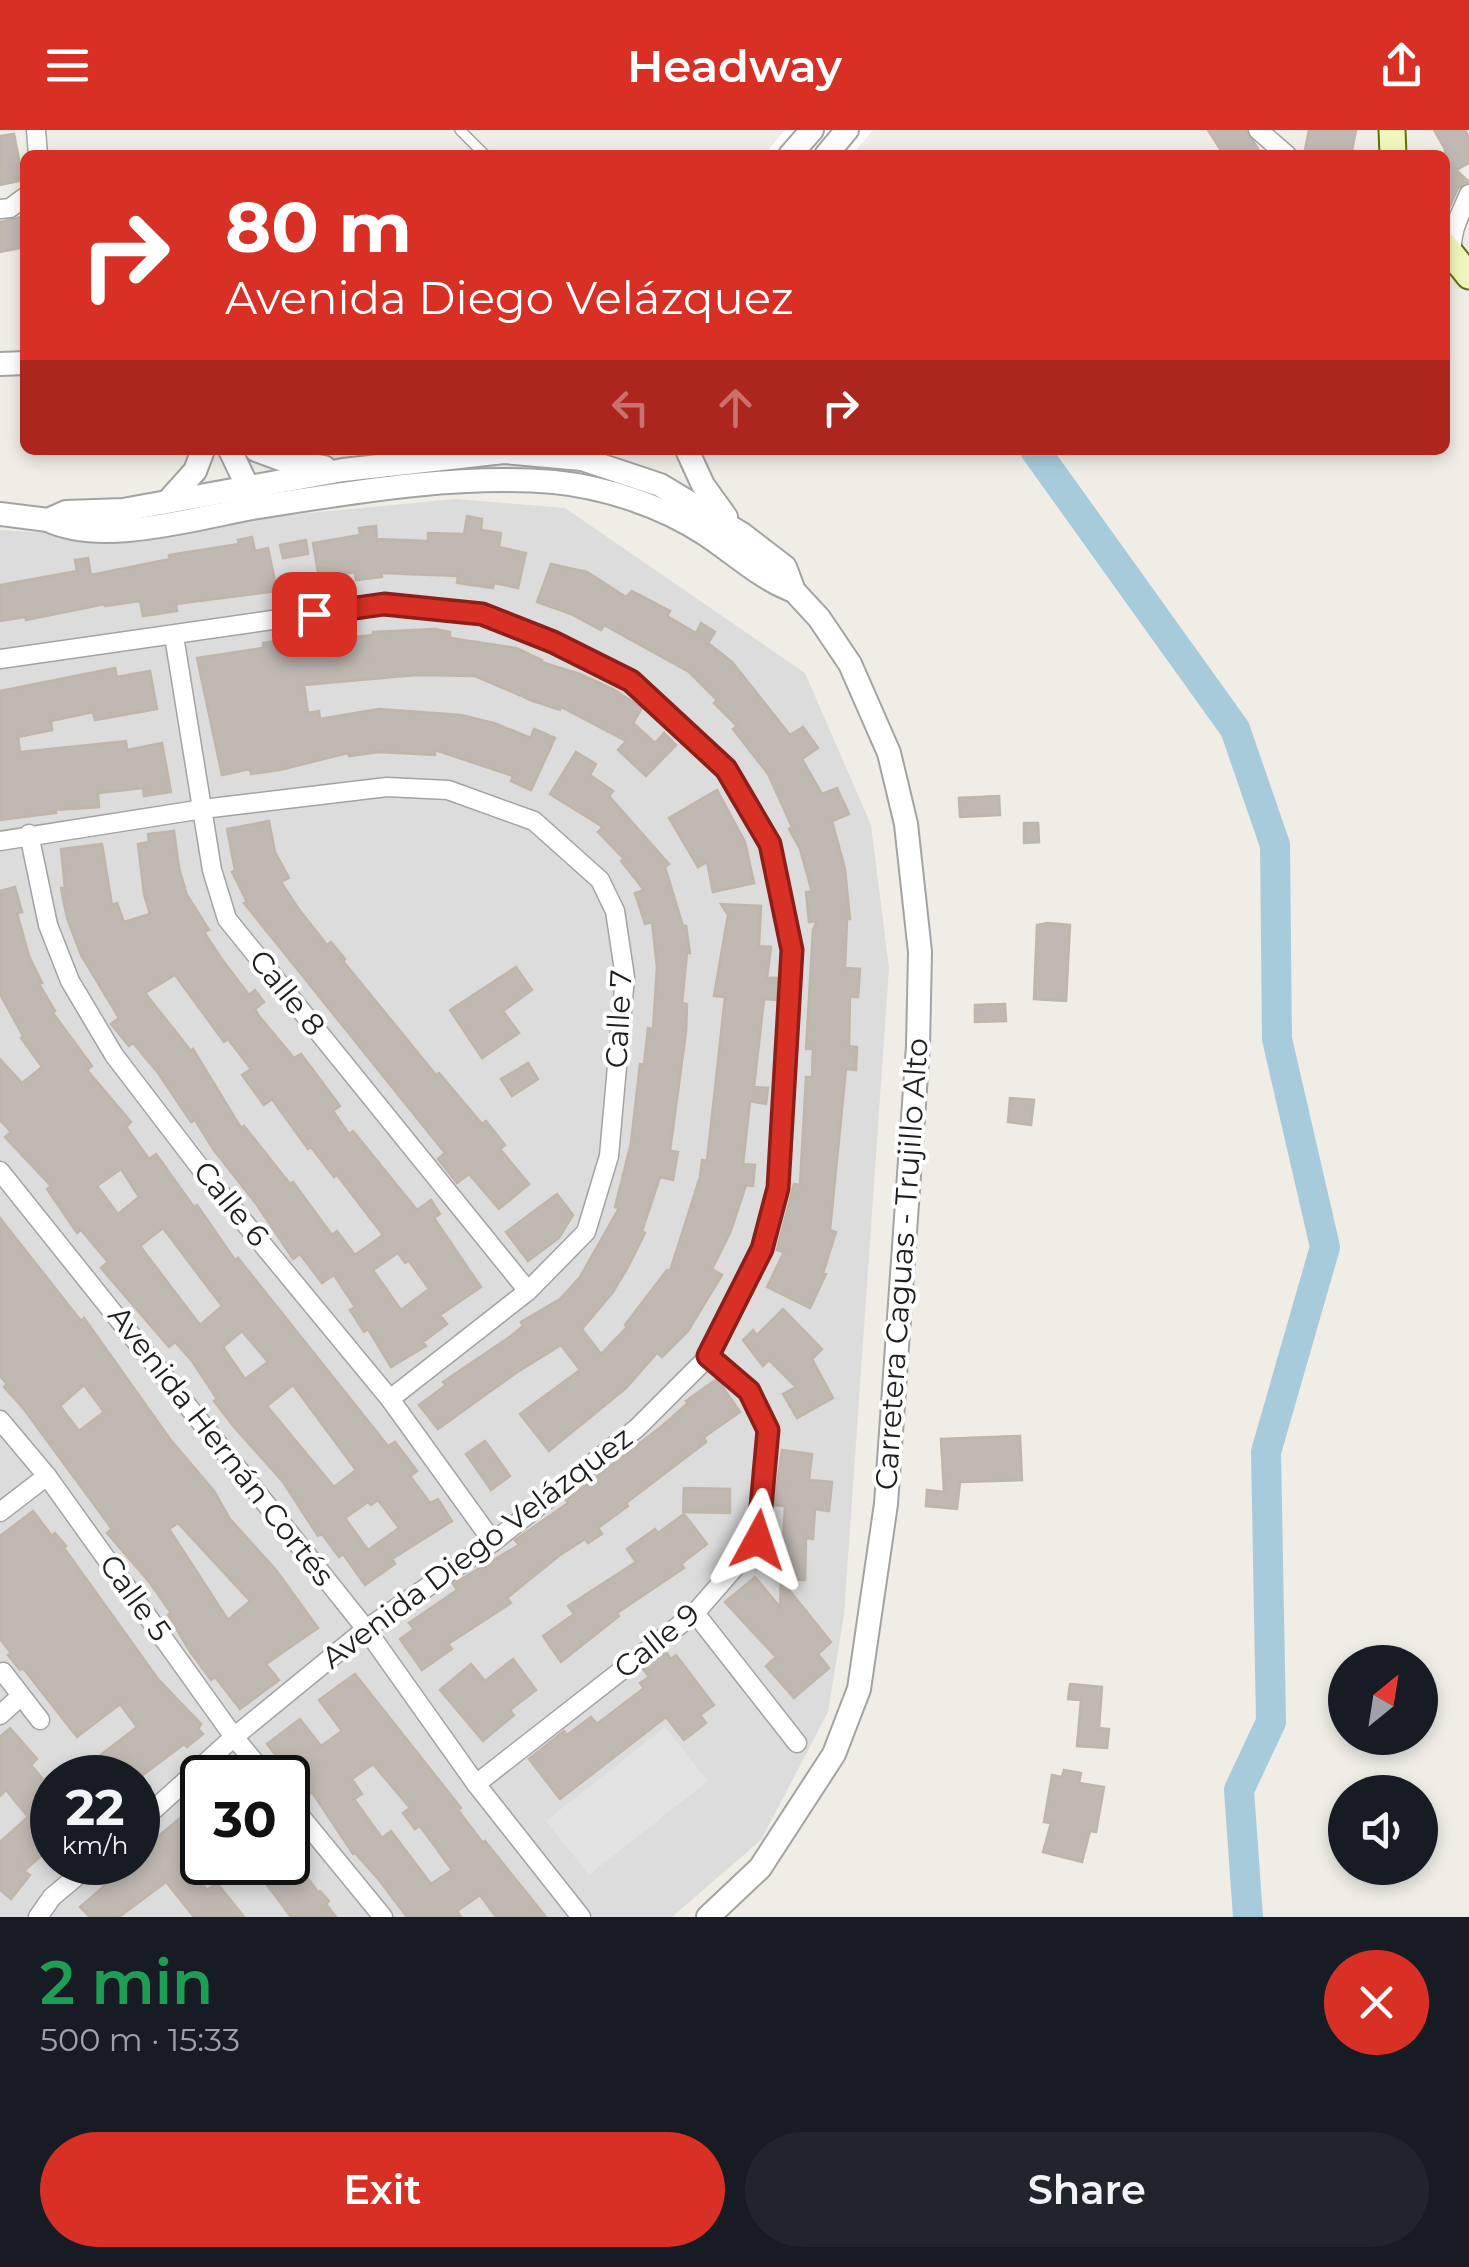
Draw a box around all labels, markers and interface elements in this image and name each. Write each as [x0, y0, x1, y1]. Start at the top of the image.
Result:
icon: menu [40, 38, 95, 93]
text: Headway [627, 38, 842, 93]
icon: share [1374, 38, 1429, 93]
text: 80 m [225, 184, 412, 270]
icon: right [60, 190, 190, 320]
text: Avenida Diego Velázquez [225, 270, 794, 325]
icon: left [603, 380, 658, 435]
icon: ahead [708, 380, 763, 435]
icon: right [813, 380, 868, 435]
pin [272, 572, 357, 657]
icon: arrive [287, 587, 342, 642]
street label: Calle 8 [242, 942, 333, 1043]
street label: Calle 7 [597, 969, 640, 1069]
street label: Carretera Caguas - Trujillo Alto [867, 1037, 936, 1491]
street label: Calle 6 [186, 1154, 277, 1254]
street label: Avenida Hernán Cortés [100, 1298, 342, 1593]
street label: Avenida Diego Velázquez [314, 1419, 639, 1676]
position arrow [706, 1488, 810, 1592]
street label: Calle 5 [92, 1547, 179, 1648]
street label: Calle 9 [607, 1595, 707, 1686]
north arrow [1328, 1645, 1438, 1755]
map controls [1328, 1645, 1438, 1885]
speed limit sign: 30 [180, 1755, 310, 1885]
button: sound [1328, 1775, 1438, 1885]
text: 22 [66, 1777, 125, 1838]
text: km/h [62, 1830, 128, 1860]
text: 2 min [40, 1946, 213, 2019]
button: close [1324, 1950, 1429, 2055]
text: 500 m · 15:33 [40, 2020, 240, 2059]
button: Exit [40, 2132, 725, 2247]
button: Share [745, 2132, 1429, 2247]

